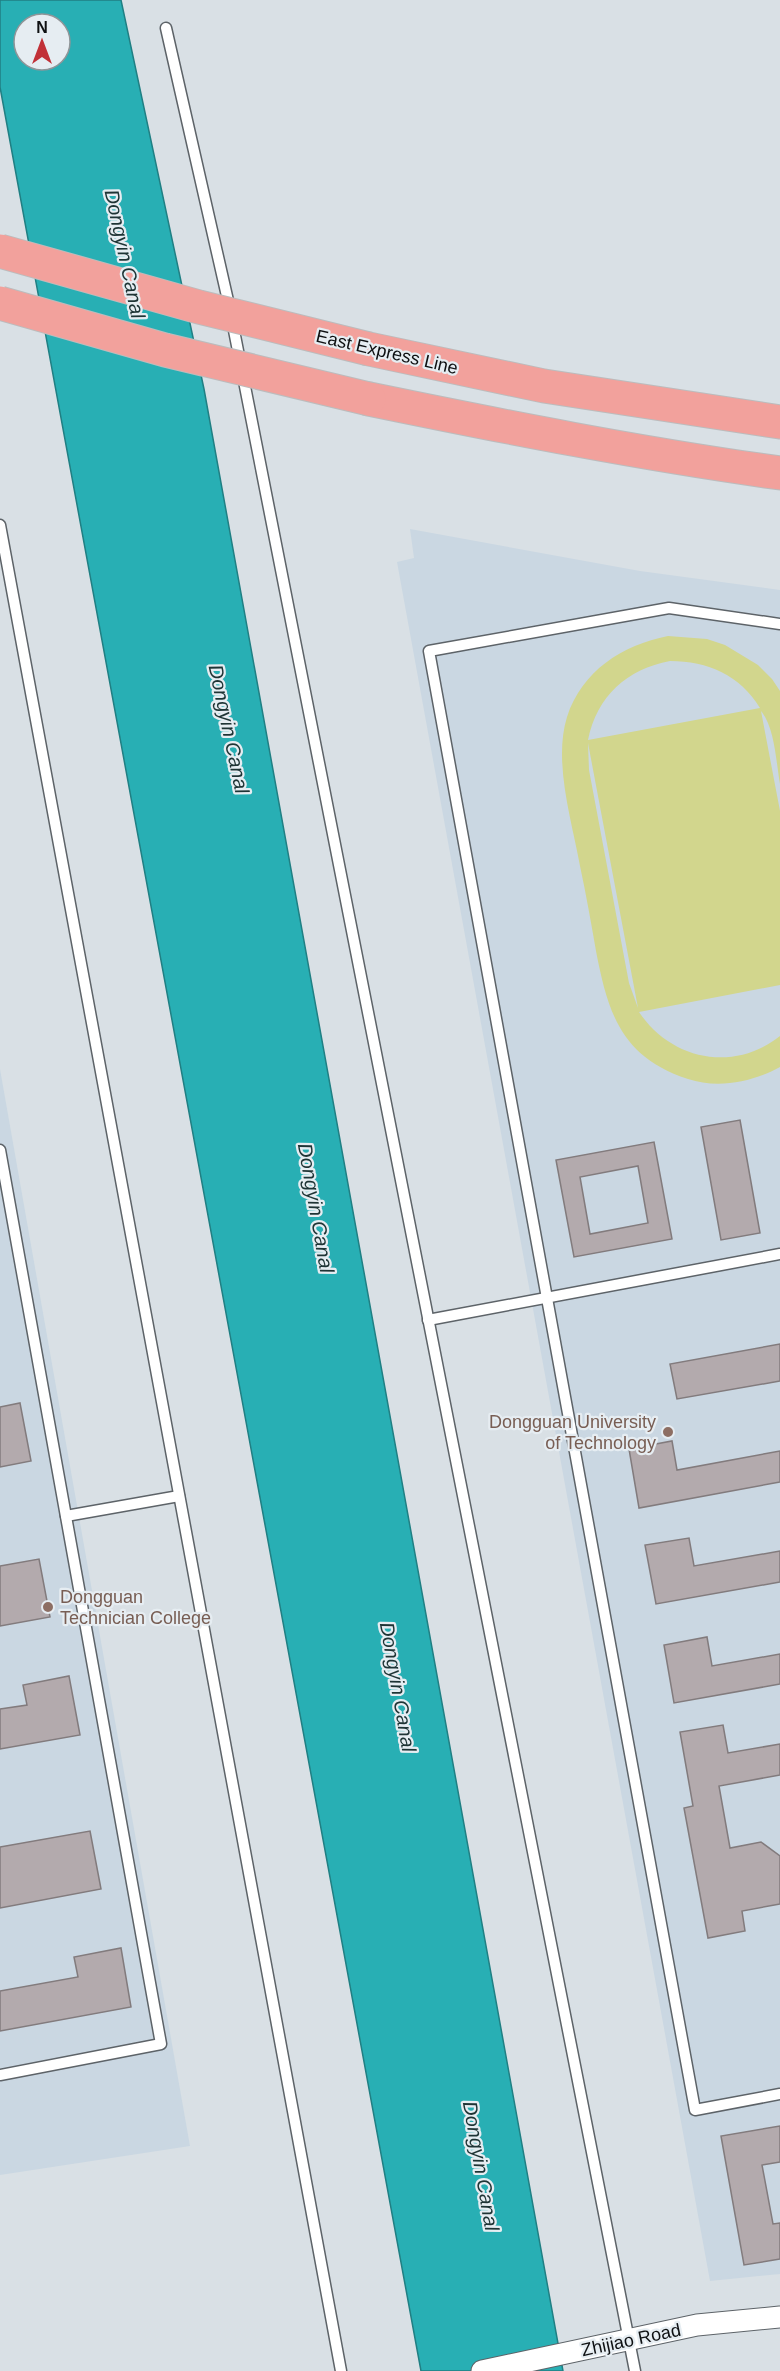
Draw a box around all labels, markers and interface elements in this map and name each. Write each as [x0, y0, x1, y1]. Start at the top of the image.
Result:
north arrow [12, 12, 72, 72]
text: N [36, 19, 48, 36]
water label: Dongyin Canal [101, 188, 150, 321]
street label: East Express Line [314, 326, 460, 378]
water label: Dongyin Canal [205, 663, 254, 796]
water label: Dongyin Canal [294, 1141, 338, 1275]
place label: Dongguan University of Technology [489, 1412, 656, 1453]
marker: Dongguan University of Technology [661, 1425, 675, 1439]
place label: Dongguan Technician College [60, 1587, 211, 1628]
marker: Dongguan Technician College [41, 1600, 55, 1614]
water label: Dongyin Canal [376, 1620, 420, 1754]
water label: Dongyin Canal [459, 2099, 503, 2233]
street label: Zhijiao Road [579, 2320, 683, 2360]

